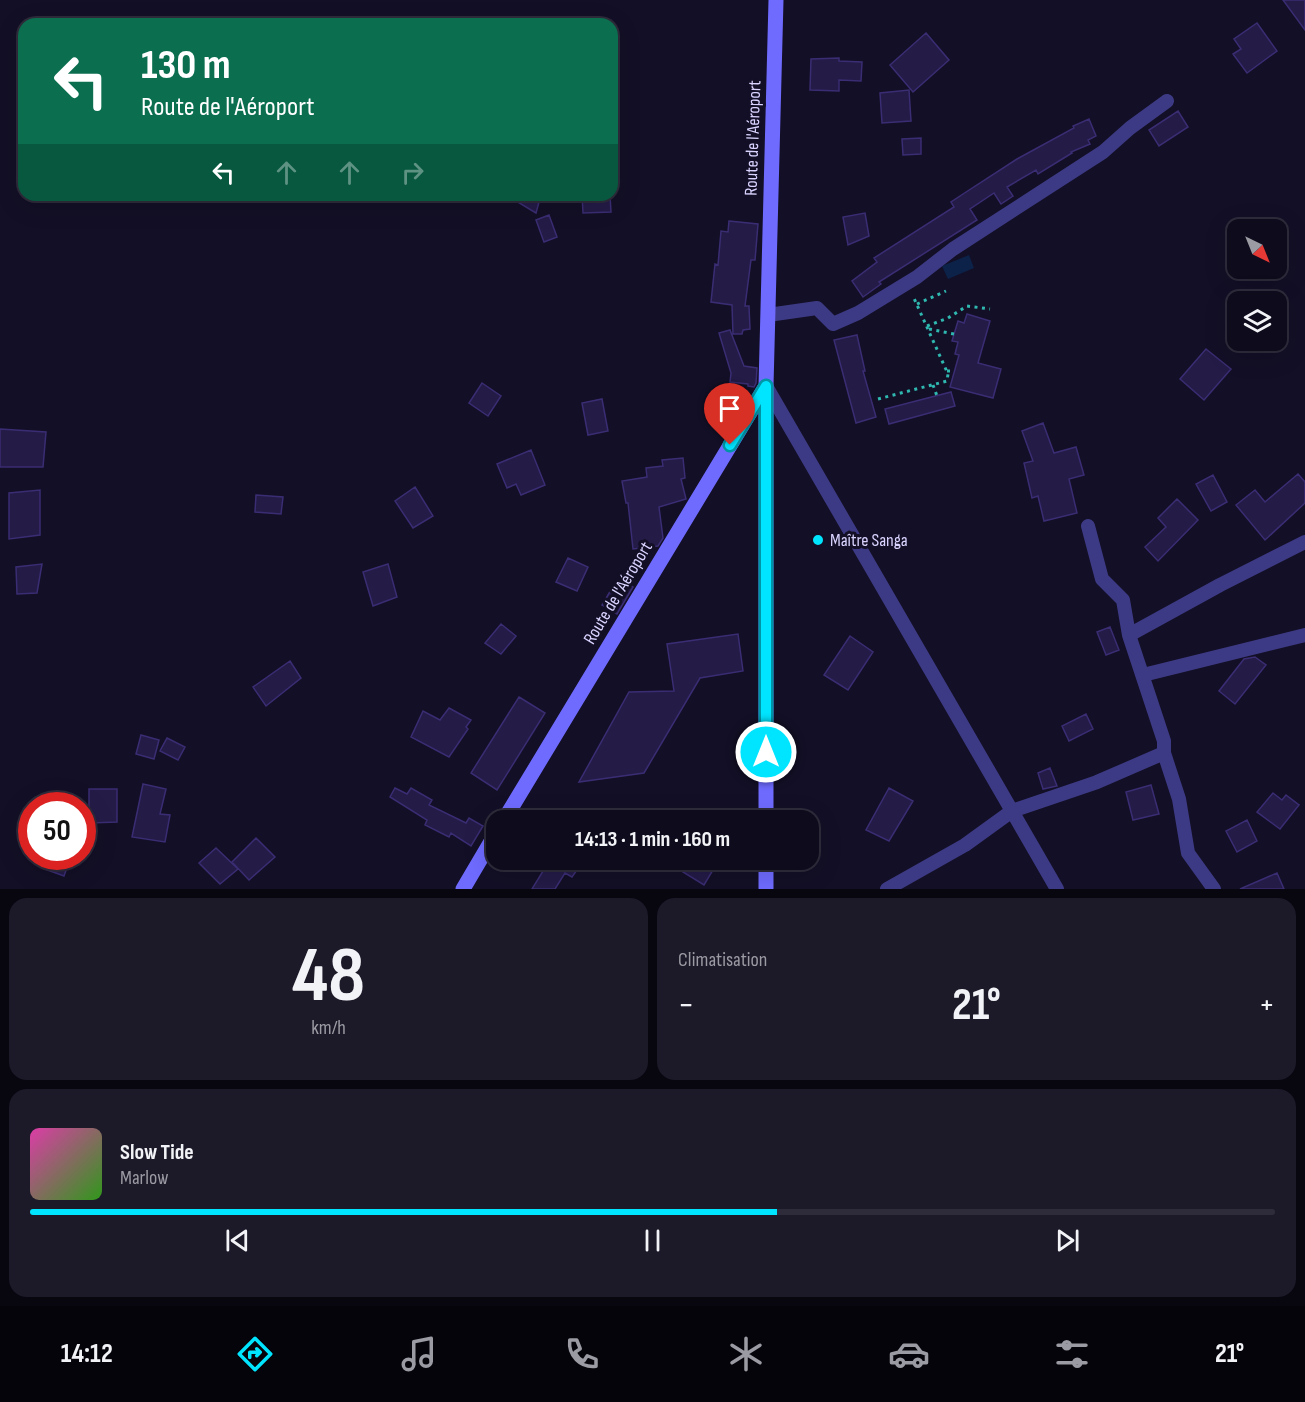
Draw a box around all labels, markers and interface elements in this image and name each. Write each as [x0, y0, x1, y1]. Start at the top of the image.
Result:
text: 130 m [141, 40, 231, 91]
icon: left [42, 42, 120, 120]
street label: Route de l'Aéroport [740, 79, 766, 196]
text: Route de l'Aéroport [141, 91, 314, 123]
icon: left [207, 156, 240, 189]
icon: ahead [270, 156, 303, 189]
icon: ahead [333, 156, 366, 189]
icon: right [396, 156, 429, 189]
north arrow [1227, 219, 1287, 279]
map controls [1227, 219, 1287, 351]
button: layers [1227, 291, 1287, 351]
pin [704, 383, 755, 445]
icon: arrive [713, 392, 746, 425]
place label: Maître Sanga [830, 530, 908, 551]
marker: Maître Sanga [811, 533, 825, 547]
street label: Route de l'Aéroport [579, 538, 657, 648]
position arrow [734, 720, 798, 784]
speed limit sign: 50 [18, 792, 96, 870]
text: 14:13 · 1 min · 160 m [575, 826, 730, 853]
text: 48 [292, 930, 365, 1023]
text: Climatisation [678, 948, 767, 972]
text: 21° [952, 978, 1001, 1033]
text: − [678, 985, 694, 1025]
text: + [1259, 985, 1275, 1025]
text: km/h [311, 1016, 346, 1040]
text: Slow Tide [120, 1139, 194, 1166]
text: Marlow [120, 1166, 168, 1190]
icon: previous [221, 1224, 254, 1257]
icon: pause [636, 1224, 669, 1257]
icon: next [1051, 1224, 1084, 1257]
icon: directions [234, 1333, 276, 1375]
icon: music [398, 1333, 440, 1375]
icon: phone [561, 1333, 603, 1375]
icon: climate [725, 1333, 767, 1375]
icon: car [888, 1333, 930, 1375]
icon: filters [1051, 1333, 1093, 1375]
text: 14:12 [61, 1338, 113, 1370]
text: 21° [1215, 1338, 1244, 1370]

